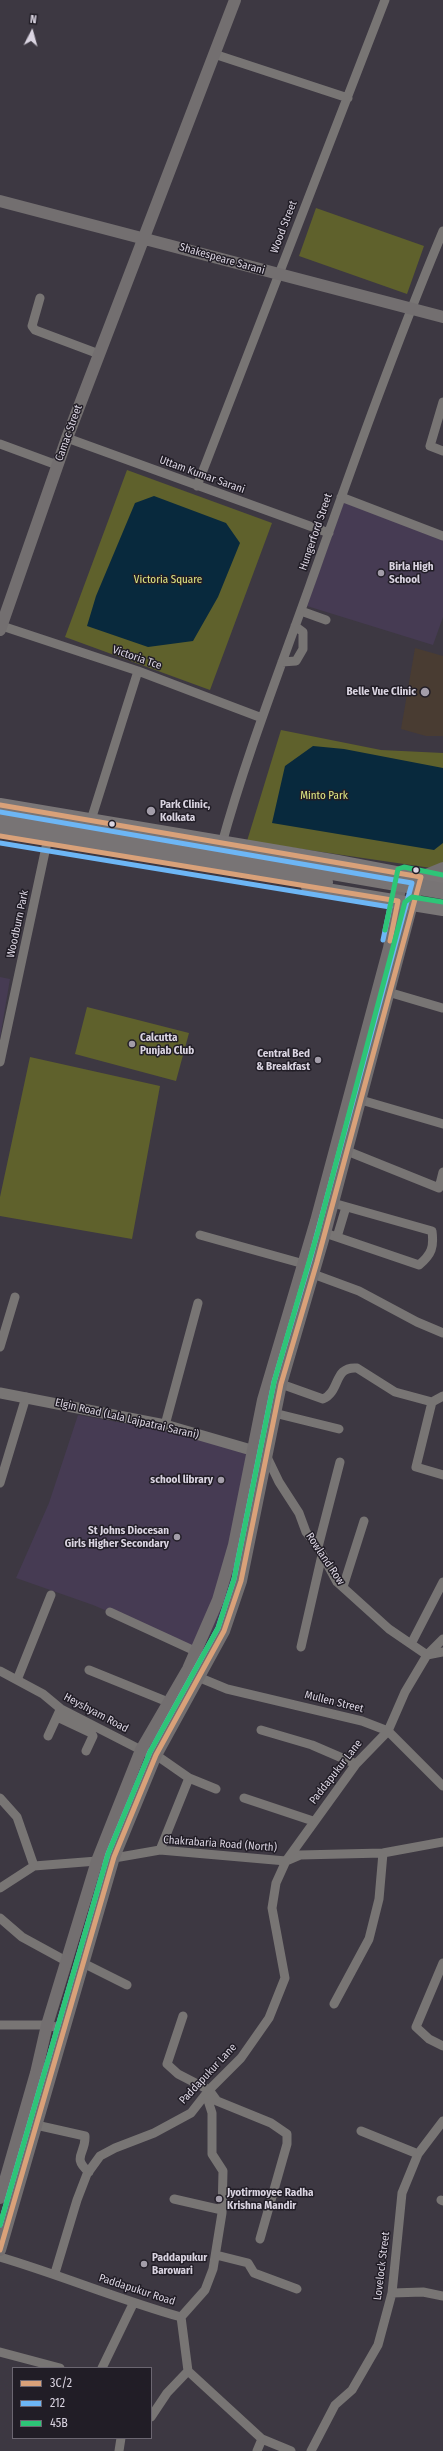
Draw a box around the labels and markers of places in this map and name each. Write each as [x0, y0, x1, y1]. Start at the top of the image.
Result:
place label: Birla High School [389, 560, 433, 586]
marker: Birla High School [376, 568, 386, 578]
place label: Belle Vue Clinic [346, 685, 416, 699]
marker: Belle Vue Clinic [419, 686, 431, 698]
place label: Park Clinic, Kolkata [160, 798, 210, 824]
marker: Park Clinic, Kolkata [145, 805, 157, 817]
unlabelled marker [107, 819, 117, 829]
unlabelled marker [411, 865, 421, 875]
place label: Calcutta Punjab Club [140, 1031, 194, 1057]
marker: Calcutta Punjab Club [127, 1039, 137, 1049]
place label: Central Bed & Breakfast [256, 1047, 310, 1073]
marker: Central Bed & Breakfast [313, 1055, 323, 1065]
place label: school library [150, 1473, 213, 1487]
marker: school library [216, 1475, 226, 1485]
place label: St Johns Diocesan Girls Higher Secondary [65, 1524, 169, 1550]
marker: St Johns Diocesan Girls Higher Secondary [172, 1532, 182, 1542]
place label: Jyotirmoyee Radha Krishna Mandir [227, 2186, 313, 2212]
marker: Jyotirmoyee Radha Krishna Mandir [214, 2194, 224, 2204]
place label: Paddapukur Barowari [152, 2251, 207, 2277]
marker: Paddapukur Barowari [139, 2259, 149, 2269]

